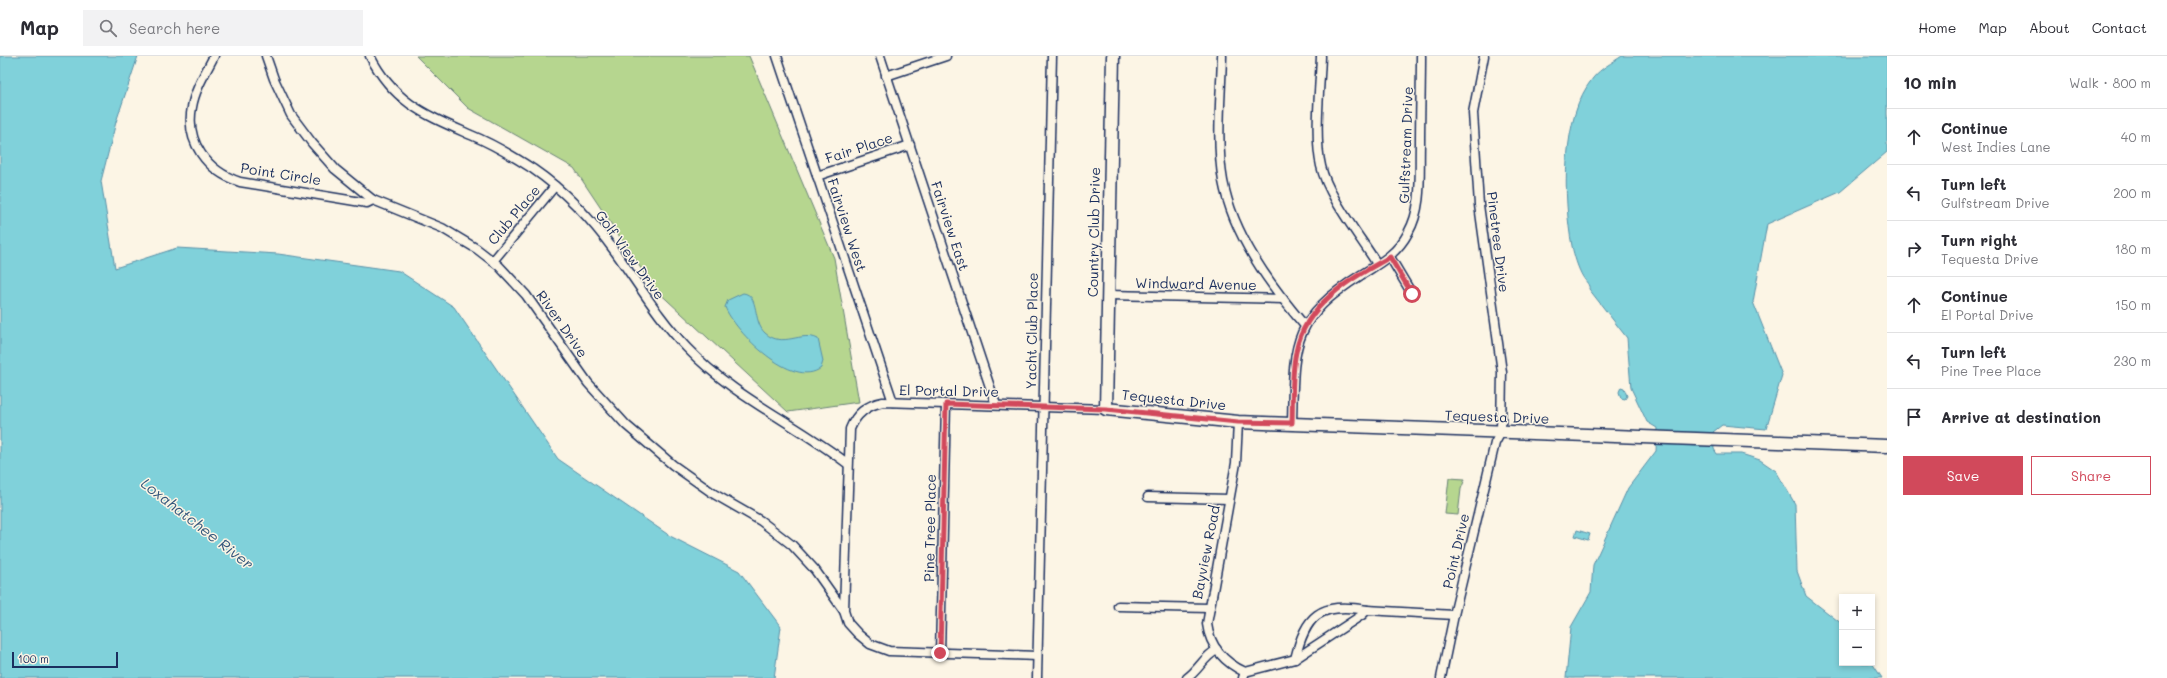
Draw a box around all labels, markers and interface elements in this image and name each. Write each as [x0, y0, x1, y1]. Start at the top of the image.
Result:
search box [83, 10, 363, 46]
text: Map [20, 15, 59, 40]
icon: search [97, 17, 119, 39]
text: Search here [129, 18, 220, 38]
text: Home [1918, 18, 1956, 37]
text: Map [1978, 18, 2007, 37]
text: About [2029, 18, 2070, 37]
text: Contact [2092, 18, 2147, 37]
text: 10 min [1903, 71, 1957, 93]
text: Walk · 800 m [2069, 74, 2151, 91]
street label: Gulfstream Drive [1394, 86, 1417, 204]
text: Continue [1941, 118, 2008, 138]
icon: ahead [1903, 126, 1925, 148]
street label: Fair Place [823, 128, 895, 167]
text: 40 m [2121, 128, 2151, 145]
text: West Indies Lane [1941, 138, 2051, 155]
street label: Point Circle [239, 158, 323, 189]
street label: Country Club Drive [1083, 167, 1104, 297]
text: Turn left [1941, 174, 2006, 194]
street label: Fairview West [823, 176, 872, 274]
street label: Fairview East [927, 179, 974, 273]
street label: Club Place [483, 181, 544, 248]
icon: left [1903, 182, 1925, 204]
text: 200 m [2113, 184, 2151, 201]
street label: Pinetree Drive [1483, 191, 1514, 293]
text: Gulfstream Drive [1941, 194, 2050, 211]
street label: Golf View Drive [591, 206, 669, 303]
text: Turn right [1941, 230, 2018, 250]
icon: right [1903, 238, 1925, 260]
text: 180 m [2115, 240, 2151, 257]
text: Tequesta Drive [1941, 250, 2038, 267]
street label: Yacht Club Place [1021, 272, 1042, 390]
street label: Windward Avenue [1135, 273, 1257, 294]
route start [1403, 285, 1421, 303]
street label: River Drive [532, 286, 593, 361]
text: Continue [1941, 286, 2008, 306]
icon: ahead [1903, 294, 1925, 316]
text: 150 m [2115, 296, 2151, 313]
text: El Portal Drive [1941, 306, 2034, 323]
text: Turn left [1941, 342, 2006, 362]
icon: left [1903, 350, 1925, 372]
text: 230 m [2114, 352, 2151, 369]
text: Pine Tree Place [1941, 362, 2041, 379]
street label: El Portal Drive [899, 380, 999, 401]
street label: Tequesta Drive [1121, 385, 1227, 414]
street label: Tequesta Drive [1444, 405, 1550, 428]
icon: arrive [1903, 406, 1925, 428]
text: Arrive at destination [1941, 407, 2101, 427]
button: Save [1903, 456, 2023, 495]
button: Share [2031, 456, 2151, 495]
water label: Loxahatchee River [137, 473, 258, 574]
street label: Pine Tree Place [919, 474, 940, 582]
street label: Bayview Road [1187, 503, 1224, 600]
street label: Point Drive [1438, 511, 1473, 590]
map controls [1839, 594, 1875, 666]
button: + [1839, 594, 1875, 630]
button: − [1839, 630, 1875, 666]
route end [931, 644, 949, 662]
scale bar [12, 650, 118, 669]
text: 100 m [18, 651, 49, 666]

